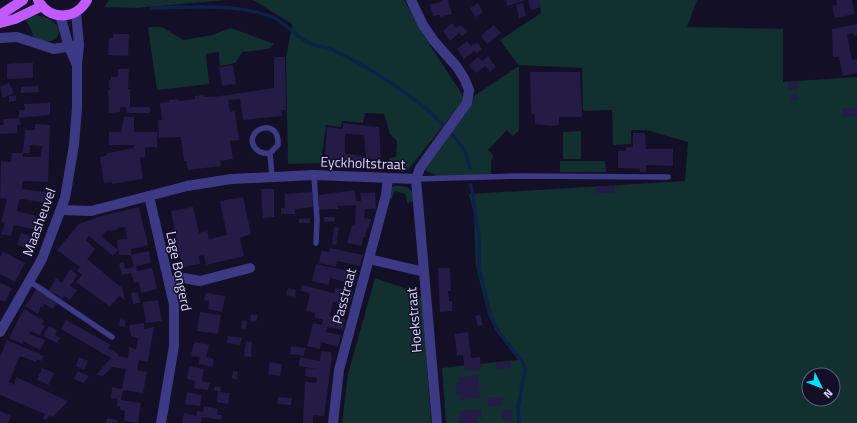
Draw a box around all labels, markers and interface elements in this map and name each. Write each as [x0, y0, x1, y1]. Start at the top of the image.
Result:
street label: Eyckholtstraat [320, 151, 406, 174]
street label: Maasheuvel [16, 185, 61, 259]
street label: Lage Bongerd [161, 229, 198, 313]
street label: Passtraat [326, 266, 361, 326]
street label: Hoekstraat [400, 286, 427, 354]
north arrow [801, 367, 841, 407]
text: N [820, 386, 837, 402]

